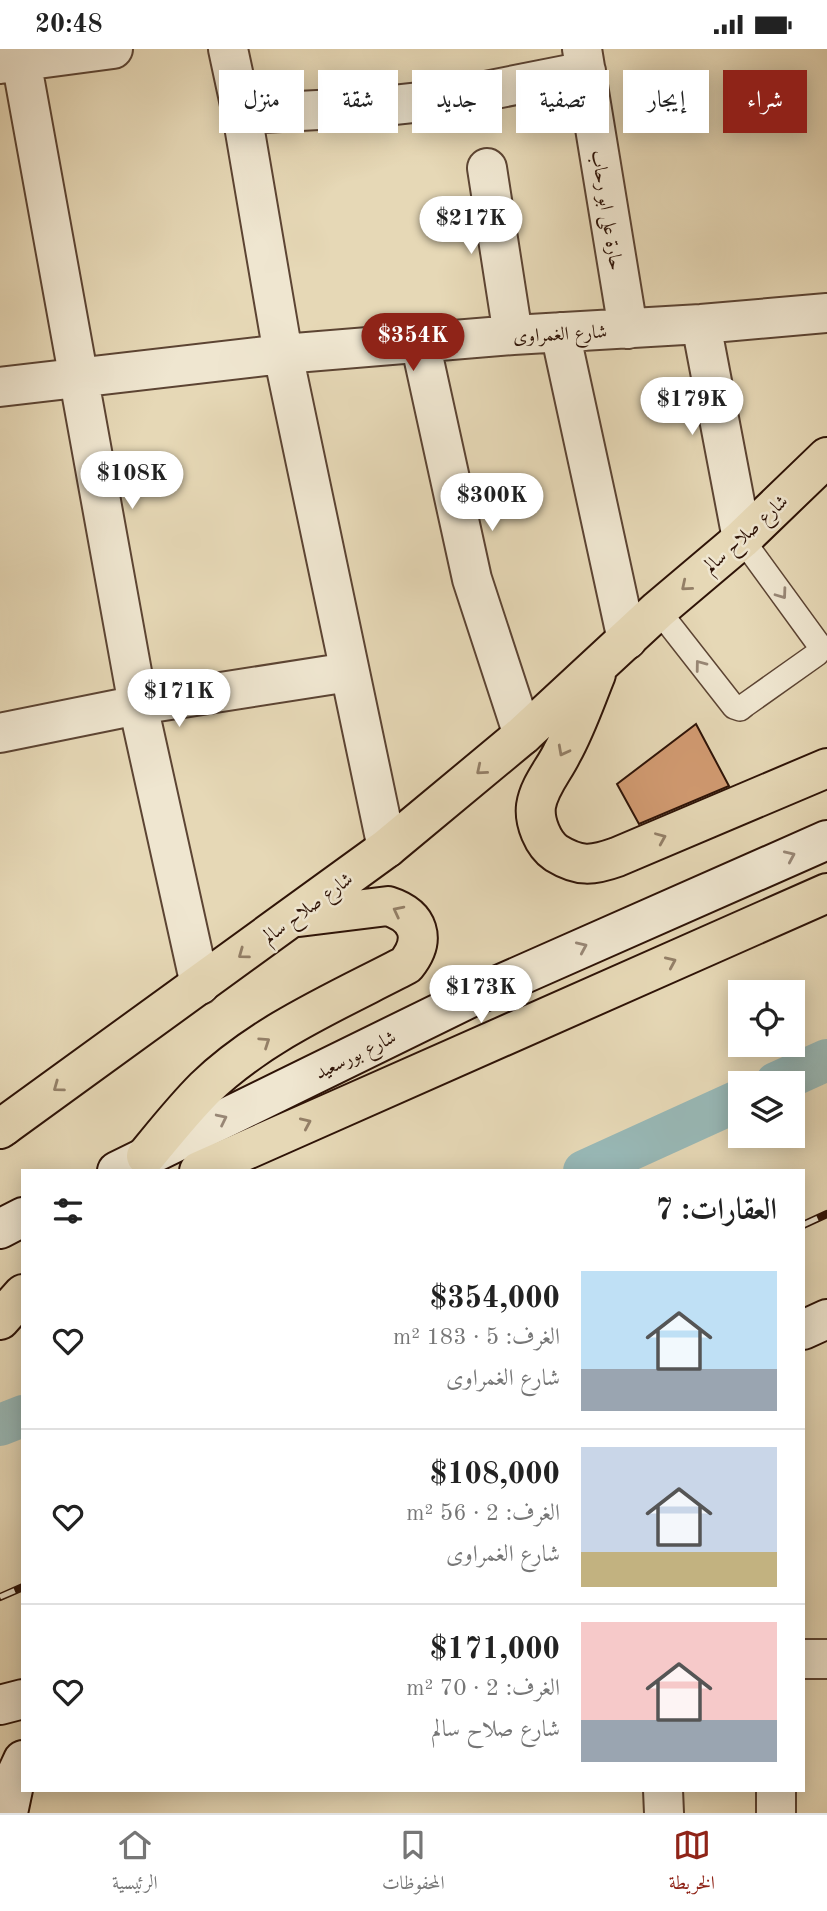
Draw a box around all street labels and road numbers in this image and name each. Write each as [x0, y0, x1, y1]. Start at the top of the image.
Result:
street label: حارة على ابو رحاب [584, 149, 624, 272]
street label: شارع الغمراوى [513, 324, 608, 351]
street label: شارع صلاح سالم [700, 492, 796, 582]
street label: شارع صلاح سالم [259, 869, 361, 953]
street label: شارع بورسعيد [313, 1029, 401, 1088]

